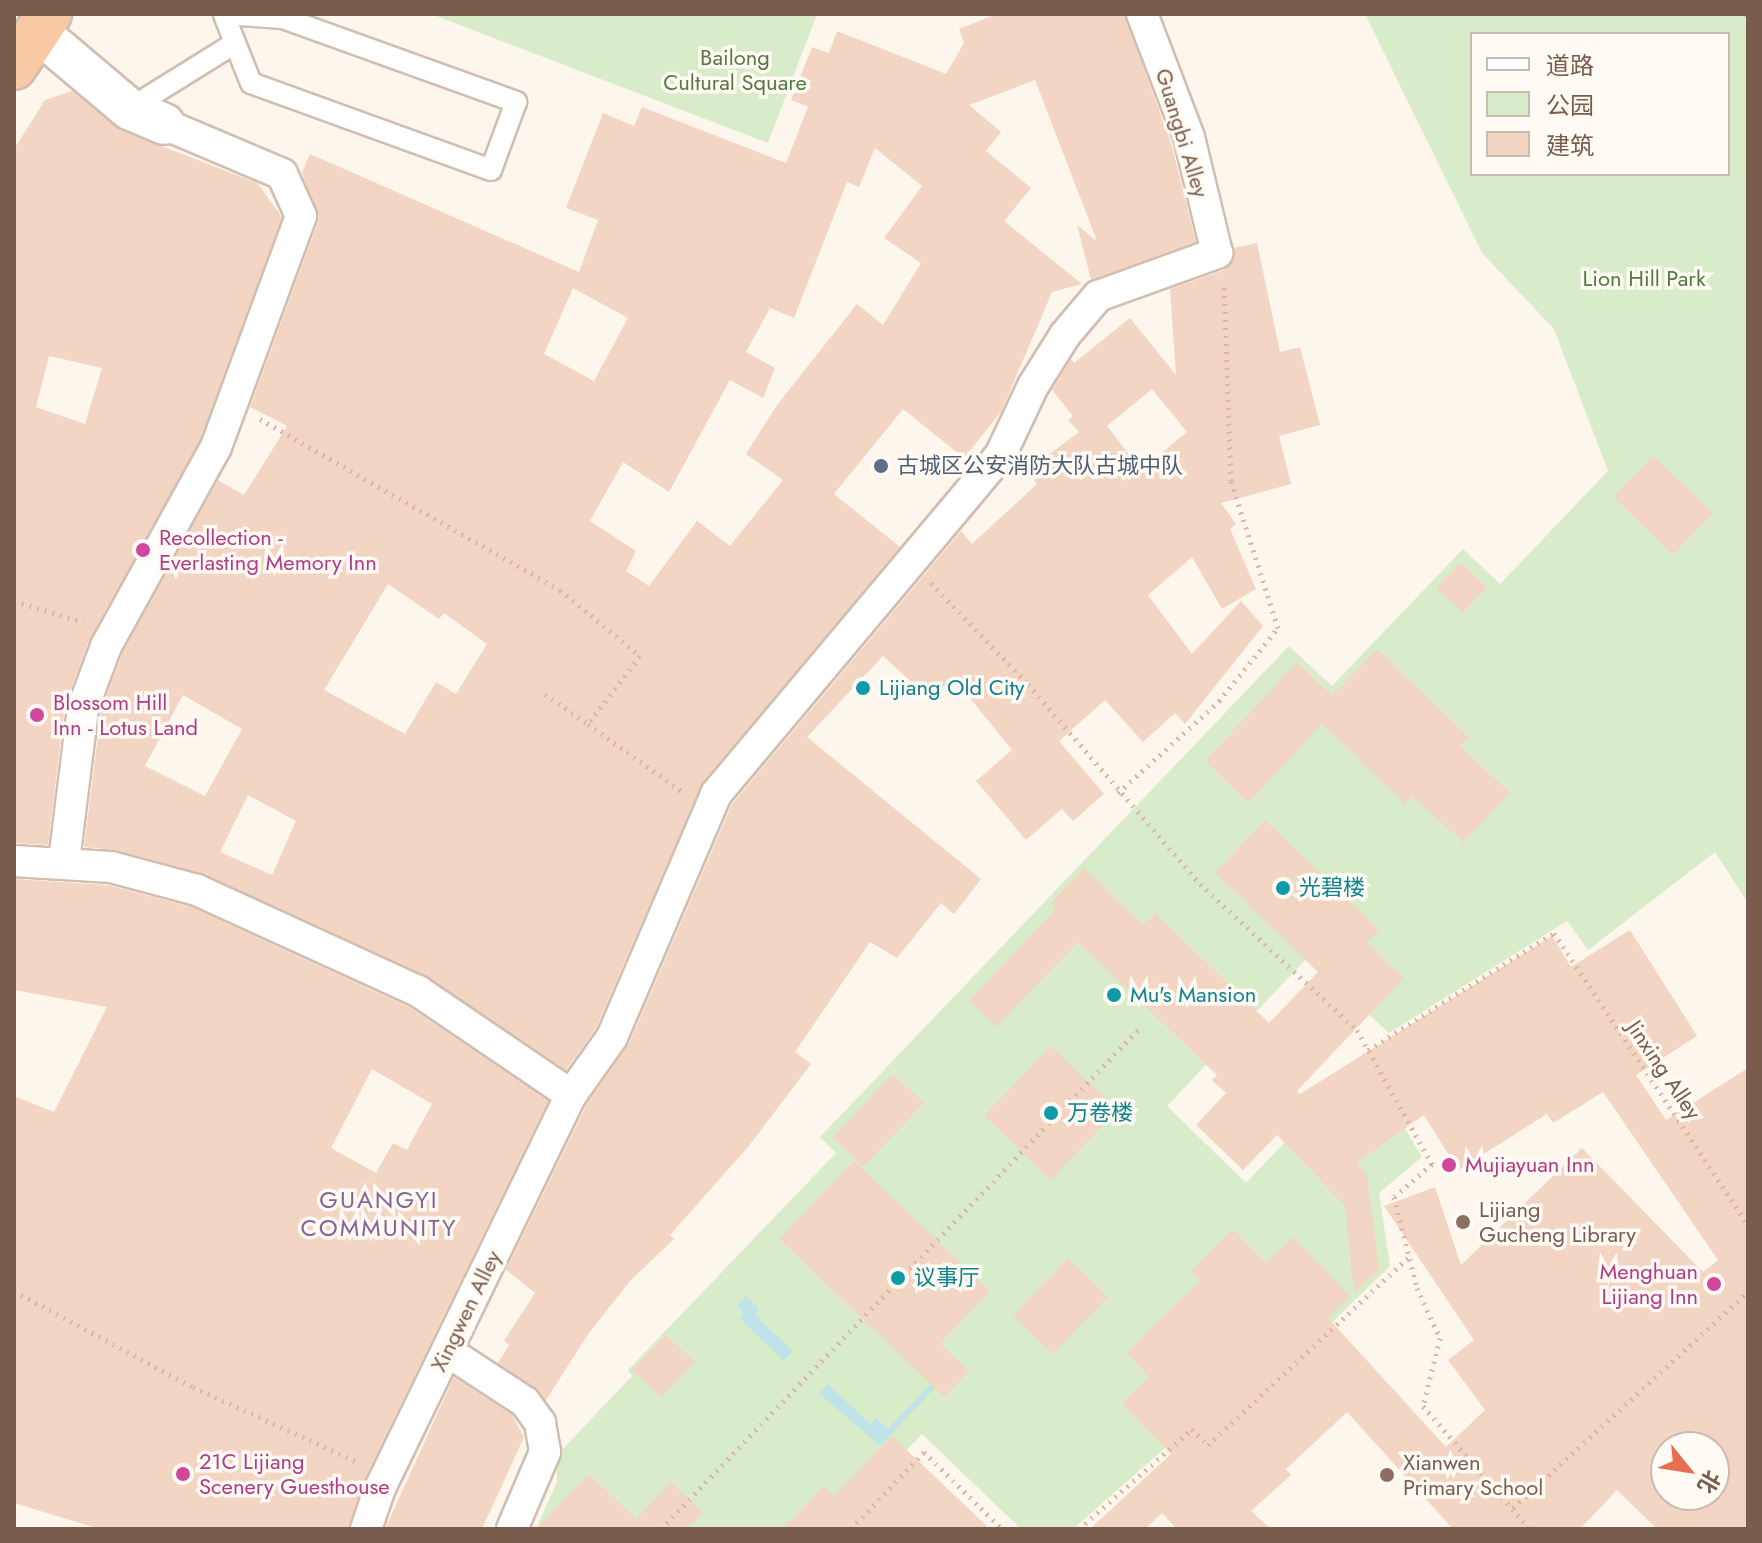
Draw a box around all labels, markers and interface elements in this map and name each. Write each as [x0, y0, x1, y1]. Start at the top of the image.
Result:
legend [1470, 32, 1730, 176]
park label: Bailong Cultural Square [663, 44, 807, 96]
text: 道路 [1546, 48, 1594, 83]
street label: Guangbi Alley [1150, 65, 1214, 201]
text: 公园 [1546, 88, 1594, 123]
text: 建筑 [1546, 128, 1594, 163]
park label: Lion Hill Park [1582, 266, 1706, 292]
place label: 古城区公安消防大队古城中队 [897, 453, 1183, 479]
marker: 古城区公安消防大队古城中队 [872, 457, 890, 475]
place label: Recollection - Everlasting Memory Inn [159, 524, 377, 576]
marker: Recollection - Everlasting Memory Inn [134, 541, 152, 559]
place label: Lijiang Old City [879, 675, 1024, 701]
marker: Lijiang Old City [854, 679, 872, 697]
place label: Blossom Hill Inn - Lotus Land [53, 689, 198, 740]
marker: Blossom Hill Inn - Lotus Land [28, 706, 46, 724]
place label: 光碧楼 [1299, 875, 1365, 901]
marker: 光碧楼 [1274, 879, 1292, 897]
place label: Mu's Mansion [1130, 982, 1256, 1008]
marker: Mu's Mansion [1105, 986, 1123, 1004]
street label: Jinxing Alley [1621, 1016, 1707, 1124]
place label: 万卷楼 [1067, 1100, 1133, 1126]
marker: 万卷楼 [1042, 1104, 1060, 1122]
place label: Mujiayuan Inn [1465, 1152, 1595, 1178]
marker: Mujiayuan Inn [1440, 1156, 1458, 1174]
district label: GUANGYI COMMUNITY [300, 1186, 458, 1242]
place label: Lijiang Gucheng Library [1479, 1196, 1636, 1248]
marker: Lijiang Gucheng Library [1454, 1213, 1472, 1231]
street label: Xingwen Alley [425, 1246, 507, 1376]
place label: Menghuan Lijiang Inn [1600, 1258, 1698, 1310]
place label: 议事厅 [914, 1265, 980, 1291]
marker: 议事厅 [889, 1269, 907, 1287]
marker: Menghuan Lijiang Inn [1705, 1275, 1723, 1293]
north arrow [1650, 1431, 1730, 1511]
place label: 21C Lijiang Scenery Guesthouse [199, 1448, 390, 1500]
place label: Xianwen Primary School [1403, 1449, 1543, 1500]
text: 北 [1690, 1464, 1728, 1500]
marker: 21C Lijiang Scenery Guesthouse [174, 1465, 192, 1483]
marker: Xianwen Primary School [1378, 1466, 1396, 1484]

